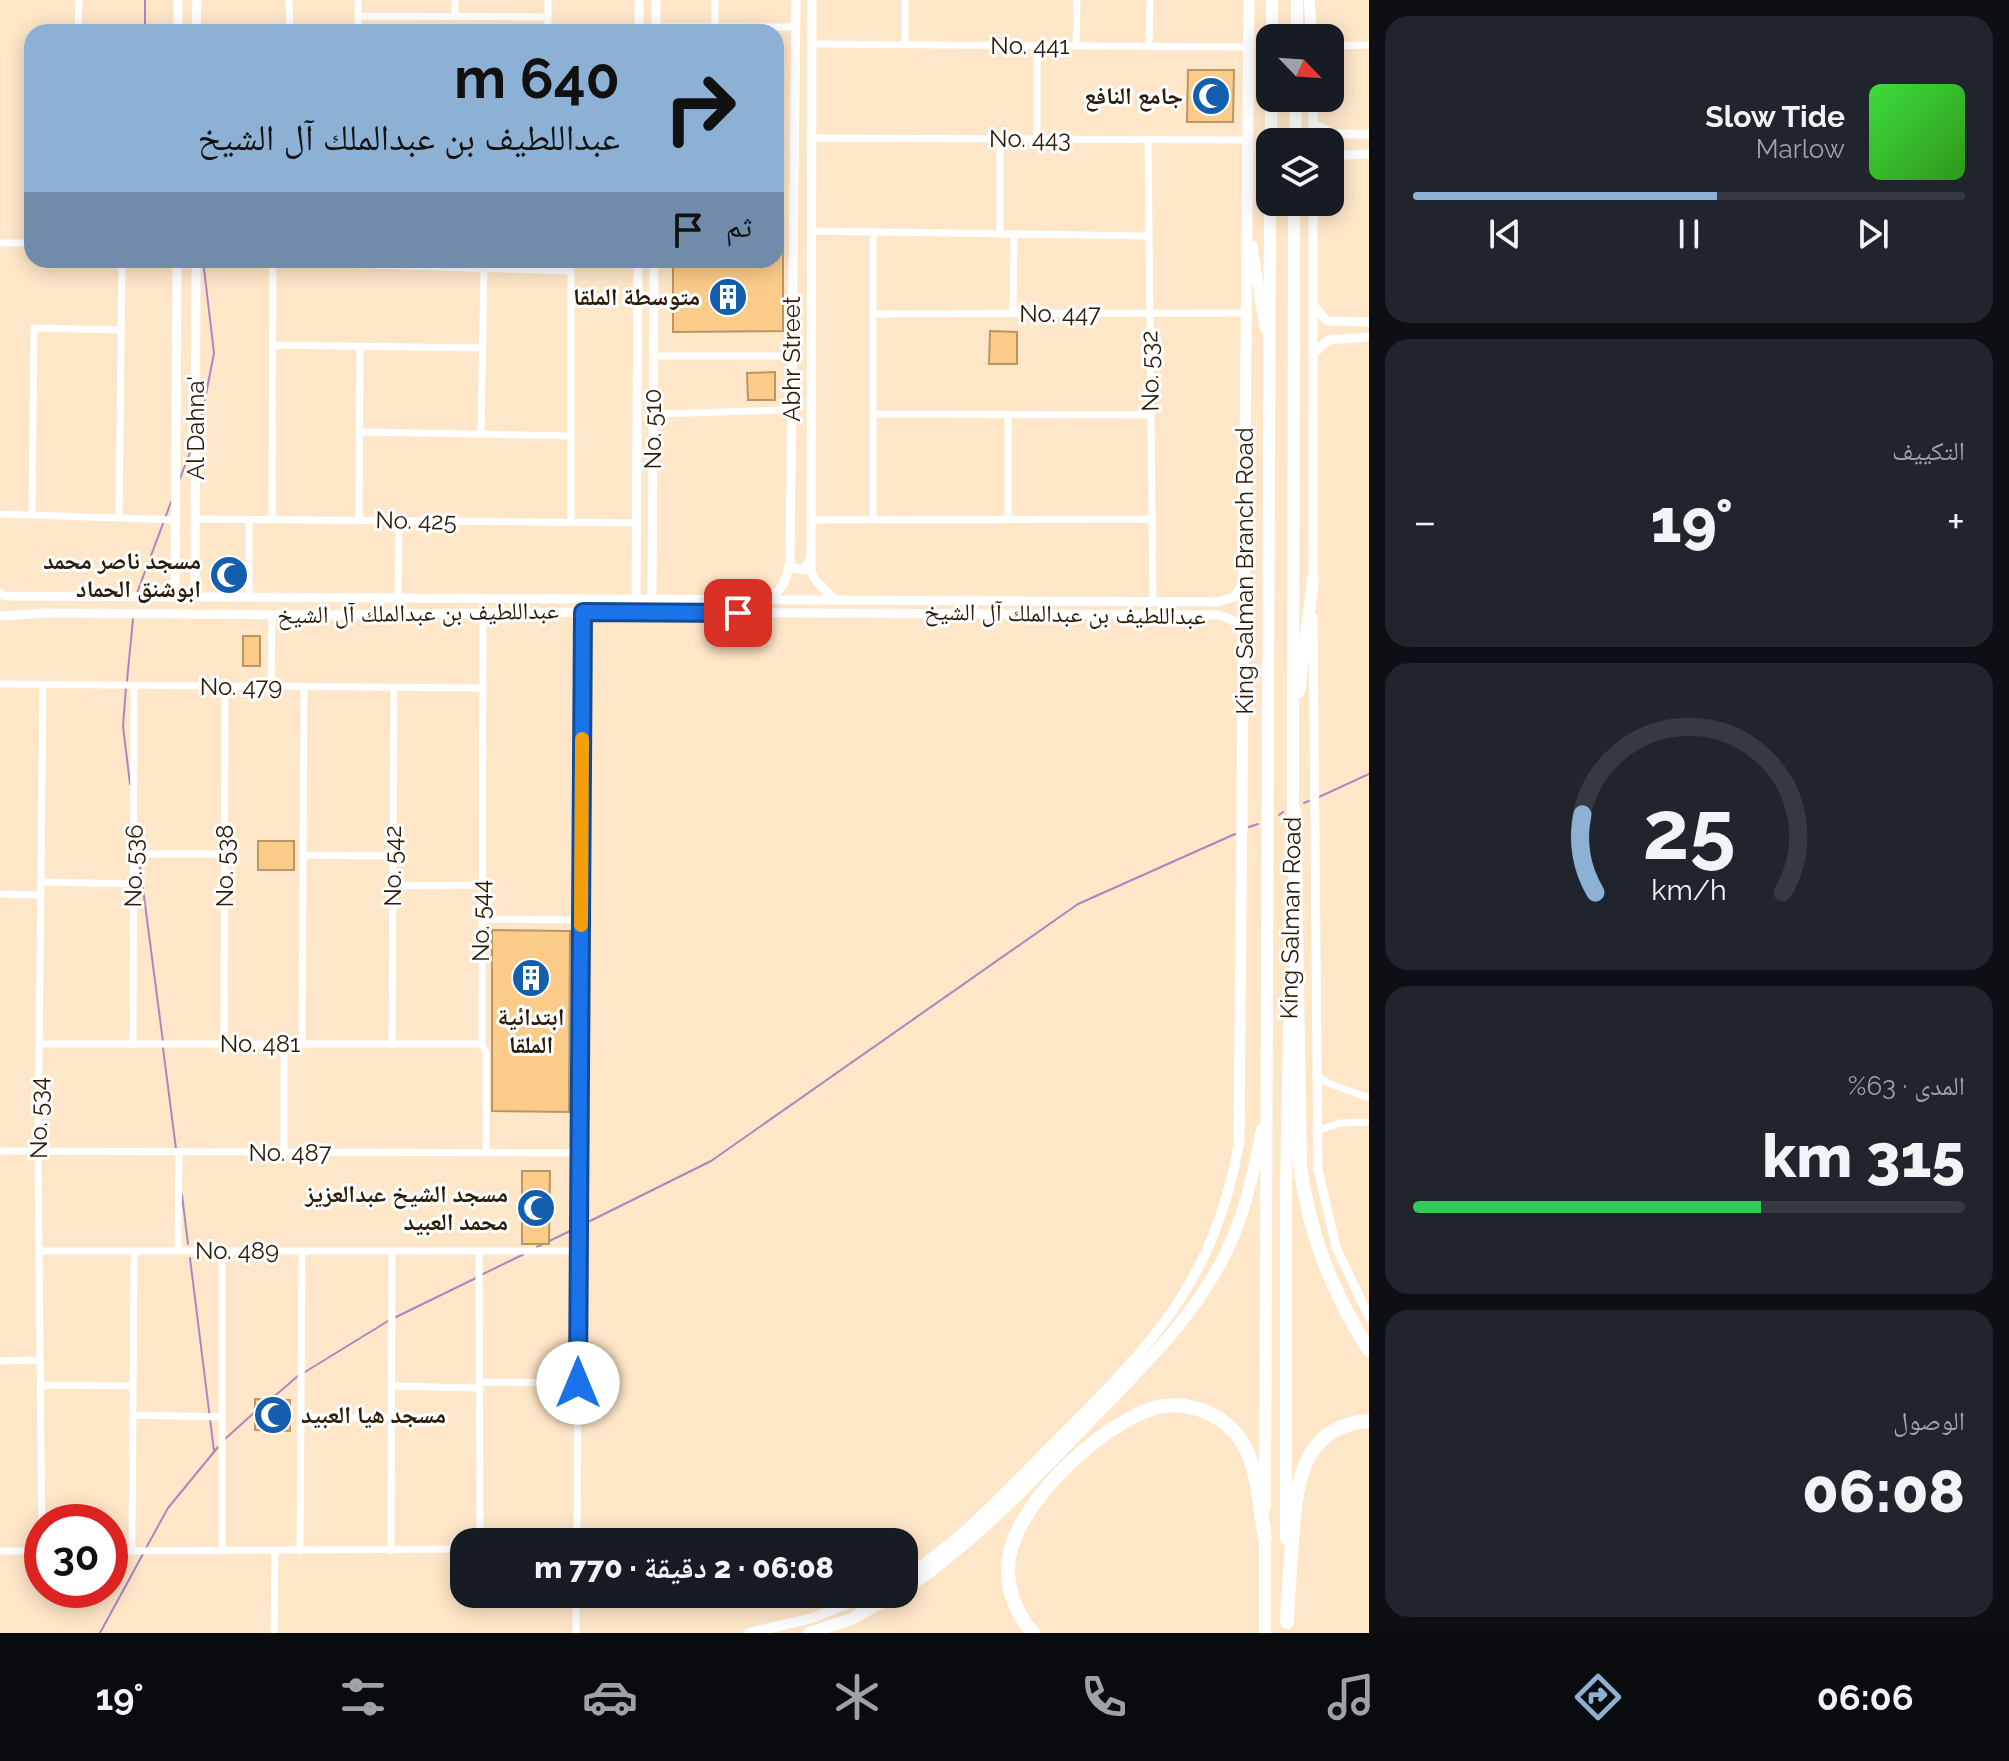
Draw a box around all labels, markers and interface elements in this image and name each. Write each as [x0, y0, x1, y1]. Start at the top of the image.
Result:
north arrow [1256, 24, 1344, 112]
map controls [1256, 24, 1344, 216]
street label: No. 441 [990, 31, 1070, 60]
text: 640 m [454, 45, 620, 111]
icon: right [648, 56, 752, 160]
mosque icon: جامع النافع [1190, 75, 1232, 117]
place label: جامع النافع [1084, 81, 1183, 112]
text: Slow Tide [1705, 99, 1845, 134]
text: عبداللطيف بن عبدالملك آل الشيخ [197, 116, 620, 158]
street label: No. 443 [989, 124, 1071, 153]
button: layers [1256, 128, 1344, 216]
text: Marlow [1756, 134, 1845, 164]
icon: arrive [666, 208, 710, 252]
text: ثم [726, 209, 752, 244]
icon: previous [1483, 212, 1527, 256]
icon: pause [1667, 212, 1711, 256]
icon: next [1851, 212, 1895, 256]
building icon: متوسطة الملقا [707, 276, 749, 318]
place label: متوسطة الملقا [573, 282, 700, 311]
street label: Abhr Street [777, 296, 806, 422]
street label: No. 447 [1019, 299, 1101, 328]
street label: No. 532 [1134, 330, 1165, 412]
street label: Al Dahna' [181, 376, 210, 480]
street label: No. 510 [638, 389, 667, 469]
street label: King Salman Branch Road [1230, 427, 1259, 715]
text: التكييف [1892, 436, 1965, 466]
text: 19° [1651, 486, 1733, 556]
text: − [1413, 496, 1437, 547]
text: + [1947, 496, 1965, 547]
street label: No. 425 [375, 505, 457, 536]
place label: مسجد ناصر محمد ابوشنق الحماد [43, 546, 201, 603]
mosque icon: مسجد ناصر محمد ابوشنق الحماد [208, 554, 250, 596]
pin [704, 579, 772, 647]
icon: arrive [716, 591, 760, 635]
street label: عبداللطيف بن عبدالملك آل الشيخ [277, 596, 559, 630]
street label: عبداللطيف بن عبدالملك آل الشيخ [924, 597, 1206, 631]
street label: No. 479 [200, 672, 282, 701]
text: 25 [1642, 780, 1736, 877]
street label: King Salman Road [1274, 816, 1307, 1020]
street label: No. 536 [118, 824, 149, 908]
street label: No. 538 [210, 825, 239, 907]
street label: No. 542 [378, 825, 407, 907]
text: km/h [1651, 873, 1727, 907]
street label: No. 544 [466, 880, 495, 962]
building icon: ابتدائية الملقا [510, 957, 552, 999]
place label: ابتدائية الملقا [498, 1002, 564, 1059]
street label: No. 481 [220, 1029, 300, 1058]
text: المدى · 63% [1848, 1071, 1965, 1101]
street label: No. 534 [24, 1077, 53, 1159]
text: 315 km [1762, 1121, 1965, 1191]
street label: No. 487 [249, 1138, 332, 1167]
place label: مسجد الشيخ عبدالعزيز محمد العبيد [304, 1179, 508, 1236]
mosque icon: مسجد الشيخ عبدالعزيز محمد العبيد [515, 1187, 557, 1229]
street label: No. 489 [195, 1236, 279, 1265]
position arrow [536, 1341, 620, 1425]
mosque icon: مسجد هيا العبيد [252, 1394, 294, 1436]
place label: مسجد هيا العبيد [301, 1400, 446, 1429]
text: الوصول [1893, 1406, 1965, 1436]
text: 06:08 [1802, 1456, 1965, 1526]
speed limit sign: 30 [24, 1504, 128, 1608]
text: 06:08 · 2 دقيقة · 770 m [534, 1550, 834, 1585]
icon: filters [335, 1669, 391, 1725]
icon: car [582, 1669, 638, 1725]
icon: climate [829, 1669, 885, 1725]
icon: phone [1076, 1669, 1132, 1725]
icon: music [1323, 1669, 1379, 1725]
icon: directions [1570, 1669, 1626, 1725]
text: 19° [96, 1676, 144, 1718]
text: 06:06 [1817, 1676, 1914, 1718]

